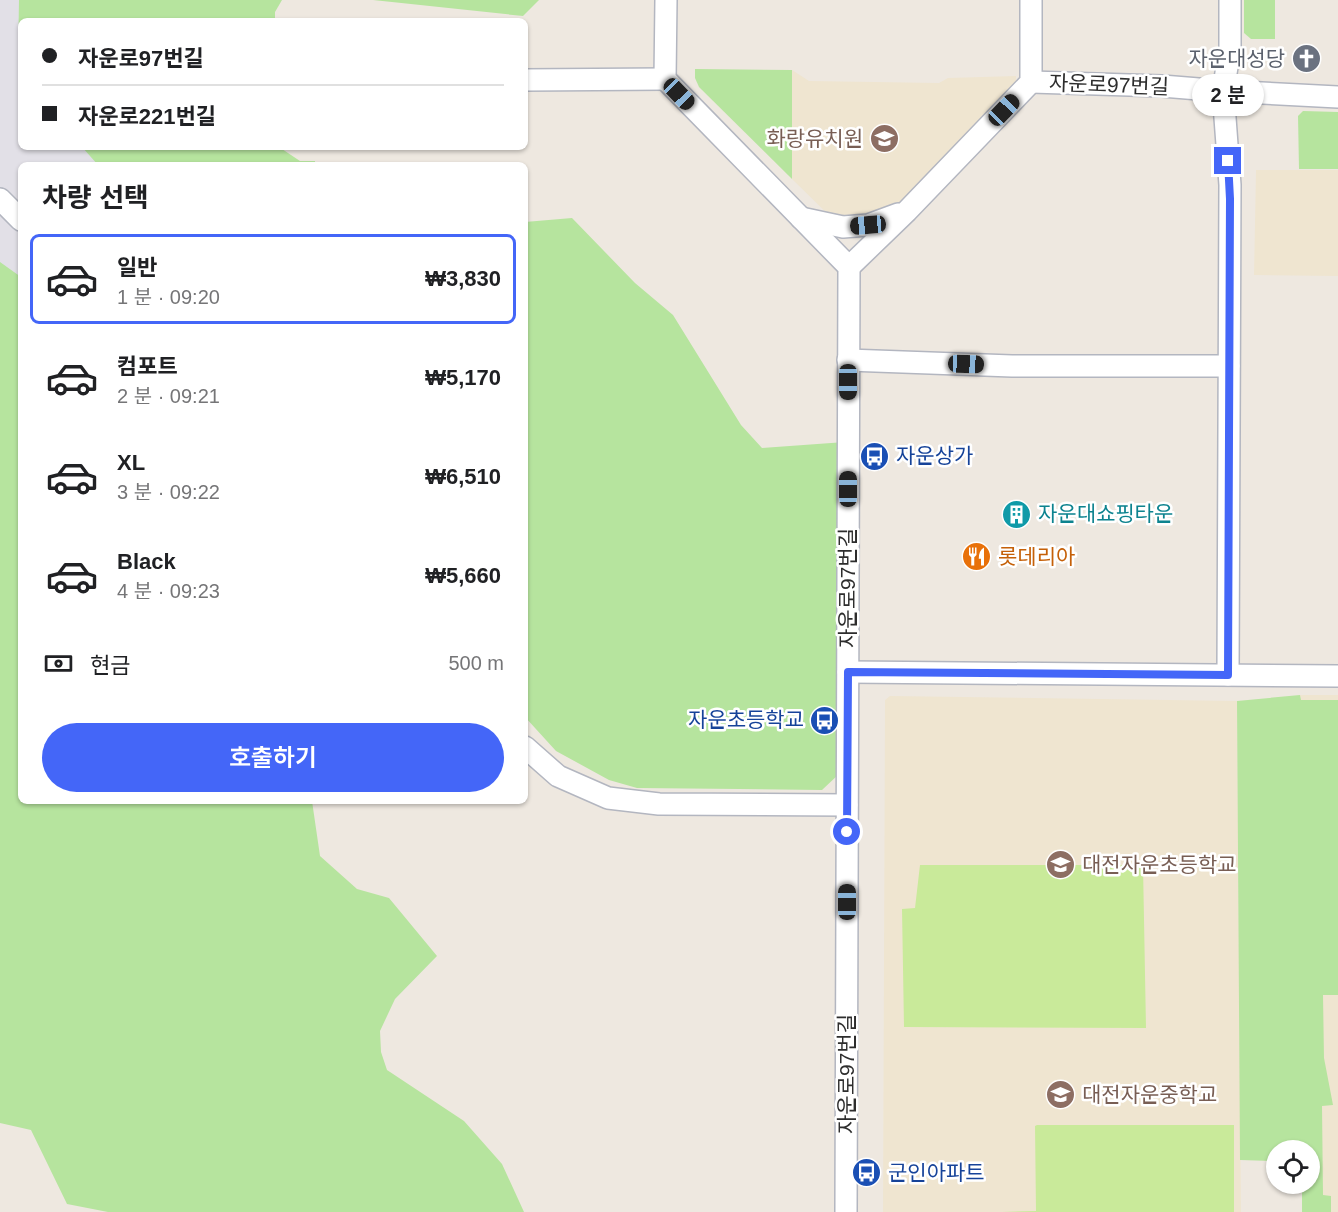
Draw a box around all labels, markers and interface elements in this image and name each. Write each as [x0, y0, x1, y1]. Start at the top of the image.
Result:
church icon: 자운대성당 [1290, 43, 1322, 75]
text: 자운로97번길 [78, 46, 204, 71]
place label: 자운대성당 [1188, 47, 1285, 70]
street label: 자운로97번길 [1049, 71, 1169, 98]
callout: 2 분 [1192, 74, 1264, 116]
car [660, 75, 698, 113]
text: 2 분 [1210, 84, 1246, 106]
car [985, 91, 1023, 129]
text: 자운로221번길 [78, 104, 216, 129]
school or university icon: 화랑유치원 [868, 123, 900, 155]
place label: 화랑유치원 [766, 127, 863, 150]
route end [1214, 147, 1241, 174]
text: 차량 선택 [42, 183, 149, 213]
car [849, 214, 887, 236]
icon: car [45, 252, 99, 306]
text: 일반 [117, 255, 157, 280]
text: ₩3,830 [425, 266, 501, 291]
text: 1 분 · 09:20 [117, 286, 220, 308]
icon: car [45, 351, 99, 405]
text: 컴포트 [117, 354, 178, 379]
car [948, 354, 984, 374]
car [839, 364, 857, 400]
text: ₩5,170 [425, 365, 501, 390]
text: 2 분 · 09:21 [117, 385, 220, 407]
bus stop icon: 자운상가 [859, 440, 891, 472]
place label: 자운상가 [896, 444, 973, 467]
icon: car [45, 450, 99, 504]
text: XL [117, 450, 145, 475]
text: ₩6,510 [425, 464, 501, 489]
car [839, 471, 857, 507]
text: 3 분 · 09:22 [117, 481, 220, 503]
building icon: 자운대쇼핑타운 [1001, 498, 1033, 530]
place label: 자운대쇼핑타운 [1038, 502, 1173, 525]
street label: 자운로97번길 [836, 528, 859, 648]
restaurant icon: 롯데리아 [961, 541, 993, 573]
place label: 롯데리아 [998, 545, 1075, 568]
icon: car [45, 549, 99, 603]
text: Black [117, 549, 176, 574]
text: ₩5,660 [425, 563, 501, 588]
text: 4 분 · 09:23 [117, 580, 220, 602]
icon: cash [42, 647, 75, 680]
text: 500 m [448, 652, 504, 674]
text: 현금 [90, 653, 130, 678]
bus stop icon: 자운초등학교 [809, 704, 841, 736]
place label: 자운초등학교 [688, 708, 804, 731]
button: 호출하기 [42, 723, 504, 792]
route start [833, 818, 860, 845]
school or university icon: 대전자운초등학교 [1045, 849, 1077, 881]
place label: 대전자운초등학교 [1082, 853, 1237, 876]
car [838, 884, 856, 920]
street label: 자운로97번길 [835, 1014, 858, 1134]
school or university icon: 대전자운중학교 [1045, 1079, 1077, 1111]
place label: 대전자운중학교 [1082, 1083, 1217, 1106]
map controls [1266, 1140, 1320, 1194]
button: locate [1266, 1140, 1320, 1194]
bus stop icon: 군인아파트 [851, 1157, 883, 1189]
place label: 군인아파트 [888, 1161, 985, 1184]

